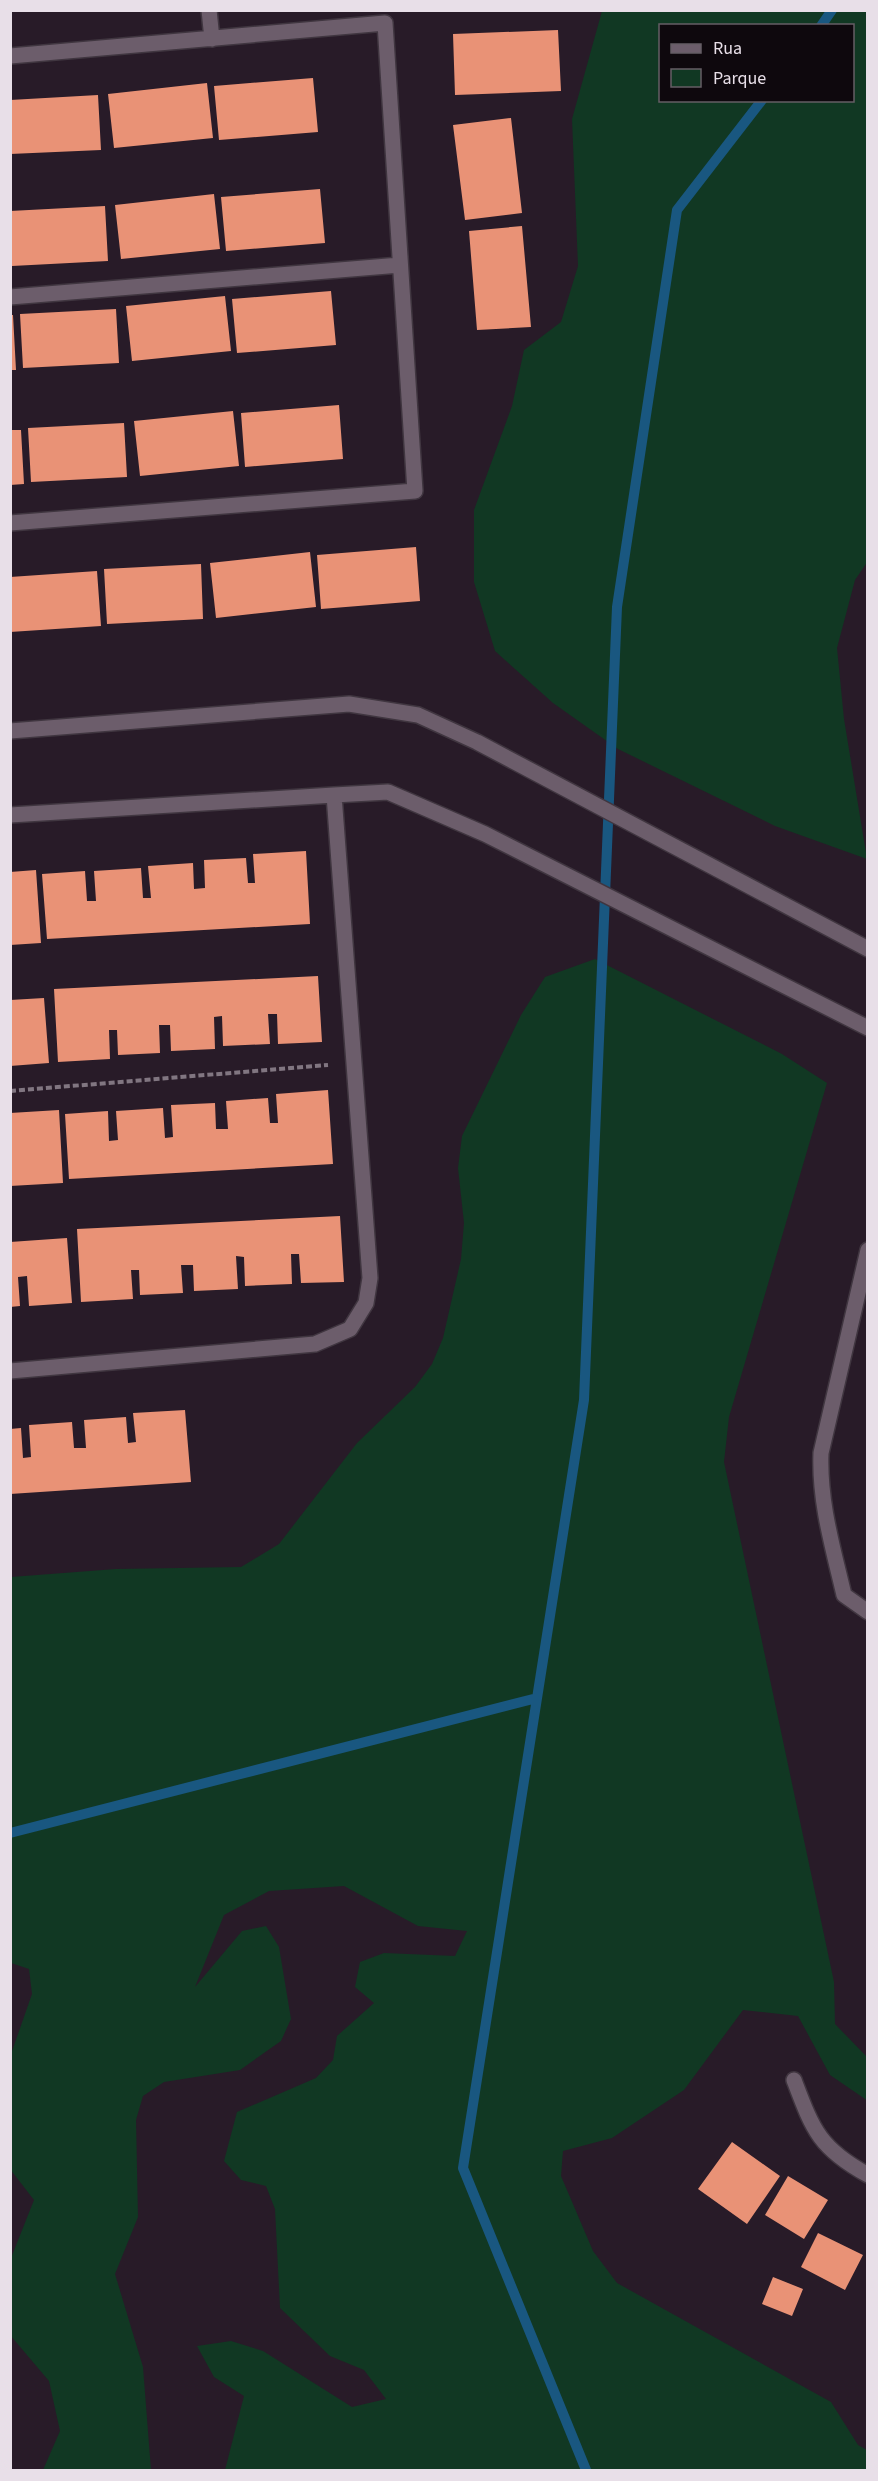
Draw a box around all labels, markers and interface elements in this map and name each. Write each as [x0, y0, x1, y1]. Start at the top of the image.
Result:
legend [659, 24, 854, 102]
text: Rua [713, 36, 742, 61]
text: Parque [713, 66, 766, 91]

